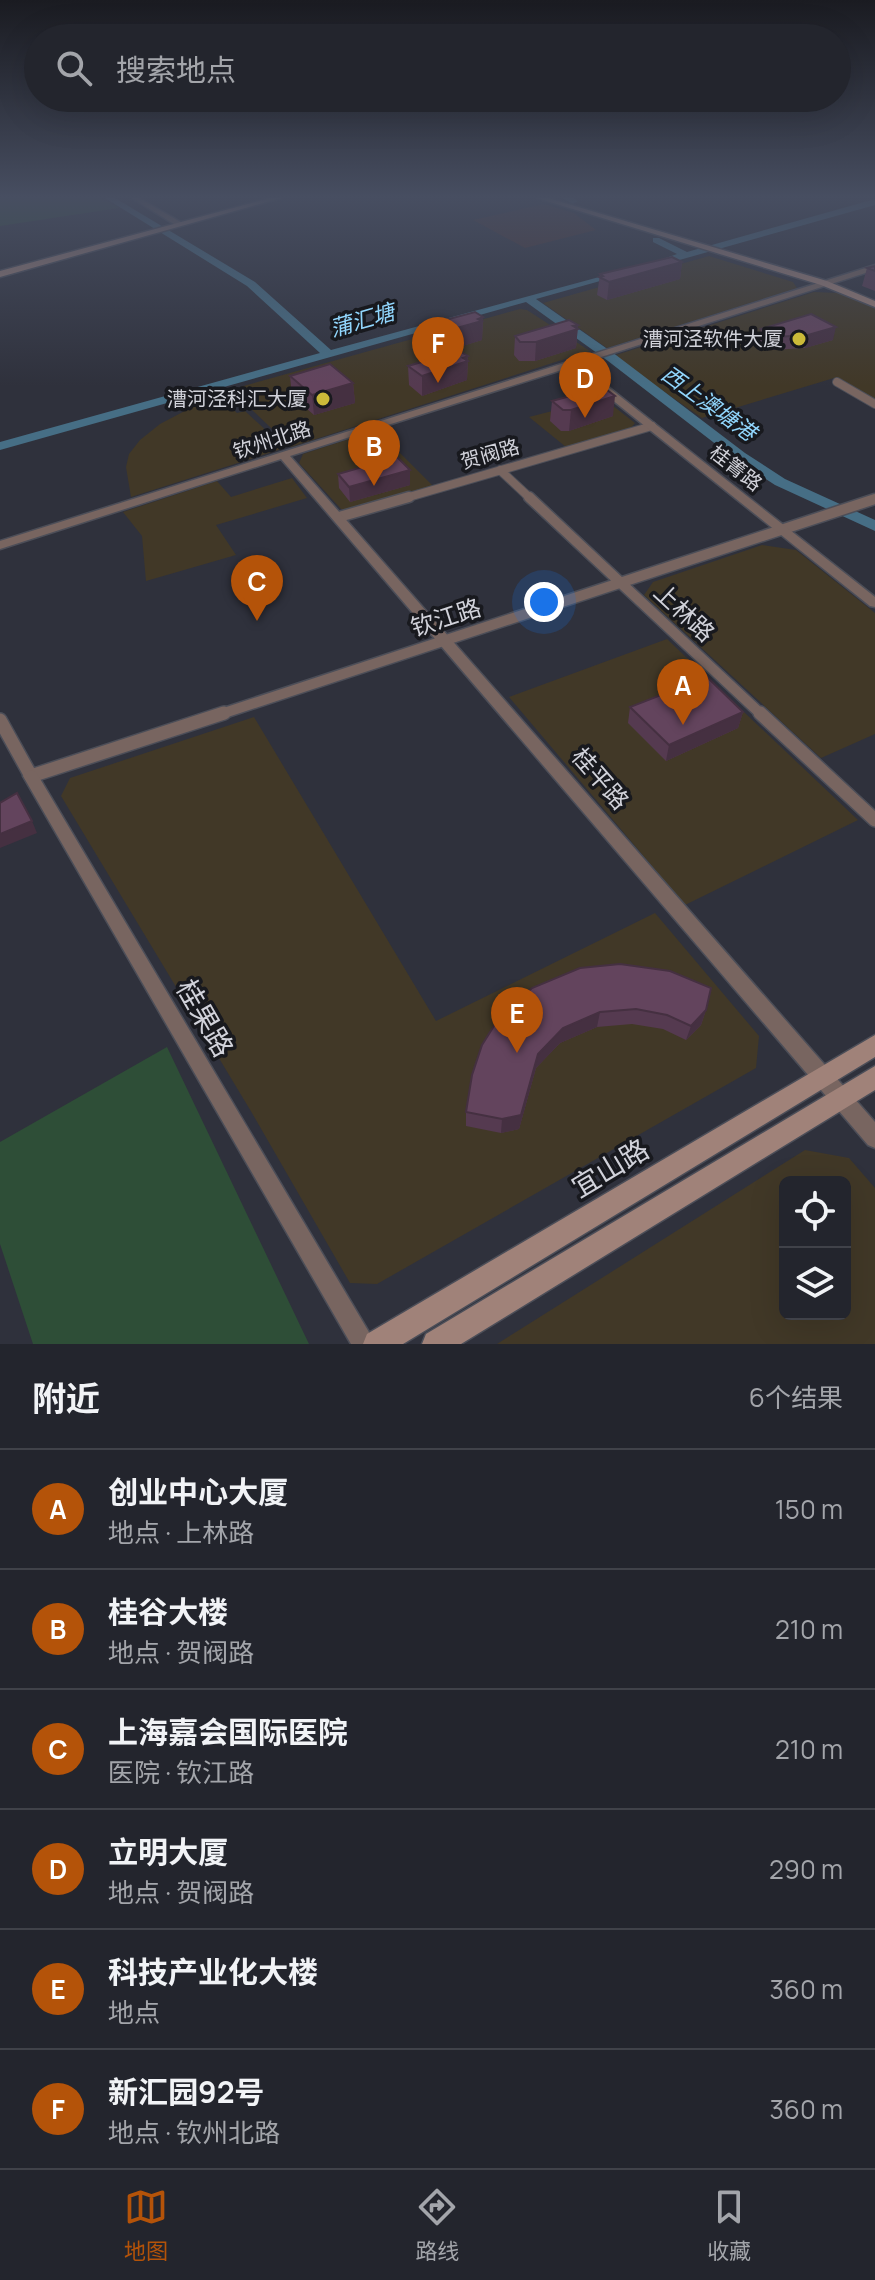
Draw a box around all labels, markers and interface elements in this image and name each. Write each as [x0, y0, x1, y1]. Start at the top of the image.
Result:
search box [24, 24, 851, 112]
icon: search [52, 46, 96, 90]
text: 搜索地点 [116, 49, 236, 90]
water label: 蒲汇塘 [326, 295, 402, 344]
pin: F [412, 317, 464, 383]
place label: 漕河泾软件大厦 [643, 325, 783, 352]
marker: 漕河泾软件大厦 [790, 330, 808, 348]
pin: D [559, 352, 611, 418]
water label: 西上澳塘港 [656, 359, 765, 449]
place label: 漕河泾科汇大厦 [167, 385, 307, 412]
marker: 漕河泾科汇大厦 [314, 390, 332, 408]
street label: 钦州北路 [230, 414, 314, 465]
pin: B [348, 420, 400, 486]
street label: 贺阀路 [457, 432, 522, 475]
street label: 桂箐路 [704, 438, 768, 497]
pin: C [231, 555, 283, 621]
street label: 上林路 [647, 575, 723, 649]
your location [524, 582, 564, 622]
street label: 钦江路 [406, 590, 485, 643]
pin: A [657, 659, 709, 725]
street label: 桂平路 [565, 740, 637, 816]
street label: 桂果路 [168, 972, 243, 1063]
pin: E [491, 987, 543, 1053]
street label: 宜山路 [564, 1129, 655, 1205]
map controls [779, 1176, 851, 1320]
button: locate [779, 1176, 851, 1248]
button: layers [779, 1248, 851, 1320]
text: 附近 [32, 1375, 100, 1421]
text: 6个结果 [749, 1379, 843, 1415]
text: 创业中心大厦 [108, 1471, 288, 1512]
text: A [49, 1491, 67, 1527]
text: 150 m [775, 1491, 843, 1527]
text: 地点 · 上林路 [108, 1514, 254, 1550]
text: 桂谷大楼 [108, 1591, 228, 1632]
text: B [50, 1611, 66, 1647]
text: 210 m [775, 1611, 843, 1647]
text: 地点 · 贺阀路 [108, 1634, 254, 1670]
text: 上海嘉会国际医院 [108, 1711, 348, 1752]
text: C [48, 1731, 68, 1767]
text: 210 m [775, 1731, 843, 1767]
text: 医院 · 钦江路 [108, 1754, 254, 1790]
text: 立明大厦 [108, 1831, 228, 1872]
text: D [49, 1851, 67, 1887]
text: 290 m [769, 1851, 843, 1887]
text: 地点 · 贺阀路 [108, 1874, 254, 1910]
text: 科技产业化大楼 [108, 1951, 318, 1992]
text: E [50, 1971, 66, 2007]
text: 360 m [769, 1971, 843, 2007]
text: 地点 [108, 1994, 160, 2030]
text: 新汇园92号 [108, 2071, 265, 2112]
text: F [51, 2091, 65, 2127]
text: 360 m [769, 2091, 843, 2127]
text: 地点 · 钦州北路 [108, 2114, 280, 2150]
tab: 地图 [124, 2185, 168, 2266]
tab: 路线 [415, 2185, 459, 2266]
tab: 收藏 [707, 2185, 751, 2266]

